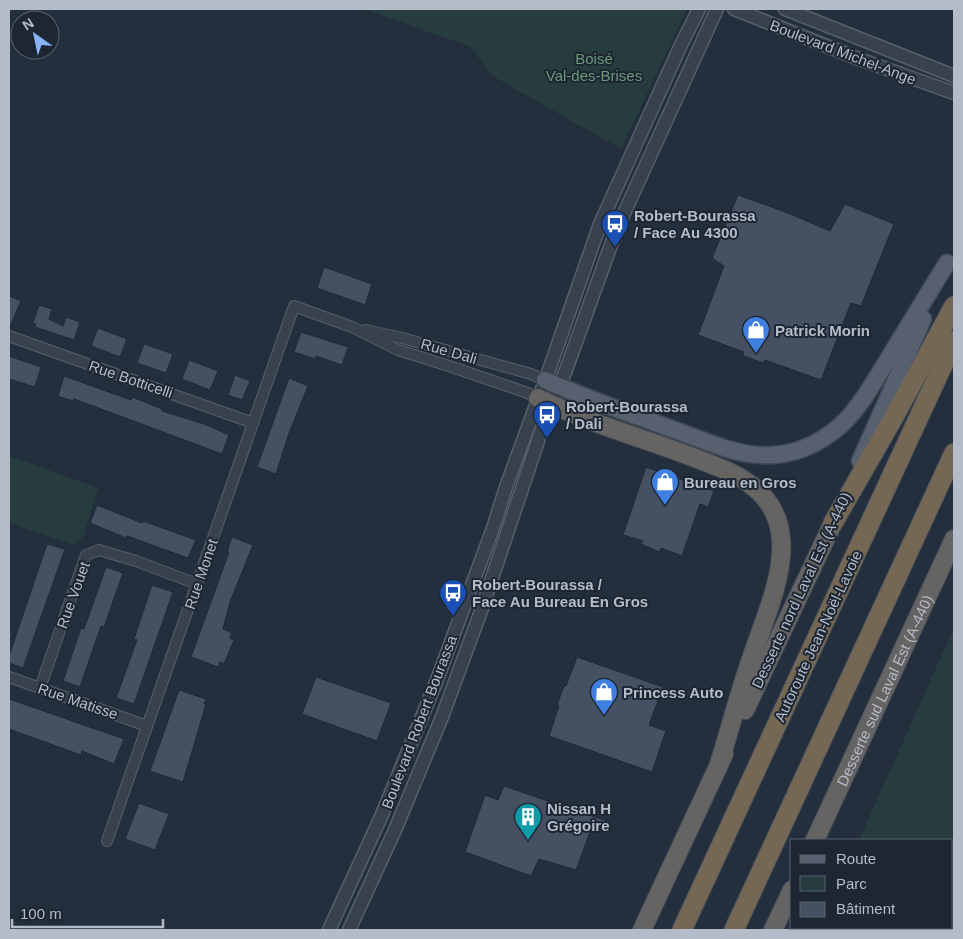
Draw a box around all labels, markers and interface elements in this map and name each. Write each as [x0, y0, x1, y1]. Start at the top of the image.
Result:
north arrow [10, 10, 60, 60]
text: N [19, 15, 37, 34]
street label: Boulevard Michel-Ange [768, 16, 918, 88]
park label: Boisé Val-des-Brises [546, 50, 642, 84]
place label: Robert-Bourassa / Face Au 4300 [634, 207, 756, 241]
bus stop icon: Robert-Bourassa / Face Au 4300 [600, 209, 630, 248]
shop icon: Patrick Morin [741, 315, 771, 354]
place label: Patrick Morin [775, 322, 870, 339]
street label: Rue Dali [419, 335, 479, 367]
street label: Rue Botticelli [87, 357, 175, 401]
place label: Robert-Bourassa / Dali [566, 398, 688, 432]
bus stop icon: Robert-Bourassa / Dali [532, 400, 562, 439]
shop icon: Bureau en Gros [650, 467, 680, 506]
place label: Bureau en Gros [684, 474, 797, 491]
street label: Desserte nord Laval Est (A-440) [748, 489, 854, 691]
street label: Rue Monet [181, 536, 221, 611]
street label: Autoroute Jean-Noël-Lavoie [771, 548, 865, 724]
street label: Rue Vouet [53, 558, 93, 631]
place label: Robert-Bourassa / Face Au Bureau En Gros [472, 576, 648, 610]
bus stop icon: Robert-Bourassa / Face Au Bureau En Gros [438, 578, 468, 617]
street label: Desserte sud Laval Est (A-440) [833, 592, 936, 788]
street label: Boulevard Robert Bourassa [378, 632, 460, 811]
shop icon: Princess Auto [589, 677, 619, 716]
street label: Rue Matisse [36, 679, 120, 723]
place label: Princess Auto [623, 684, 723, 701]
place label: Nissan H Grégoire [547, 800, 611, 834]
building icon: Nissan H Grégoire [513, 802, 543, 841]
legend [790, 839, 953, 929]
text: Route [836, 850, 876, 867]
text: Parc [836, 875, 867, 892]
scale bar [12, 896, 164, 928]
text: Bâtiment [836, 900, 896, 917]
text: 100 m [20, 905, 62, 922]

